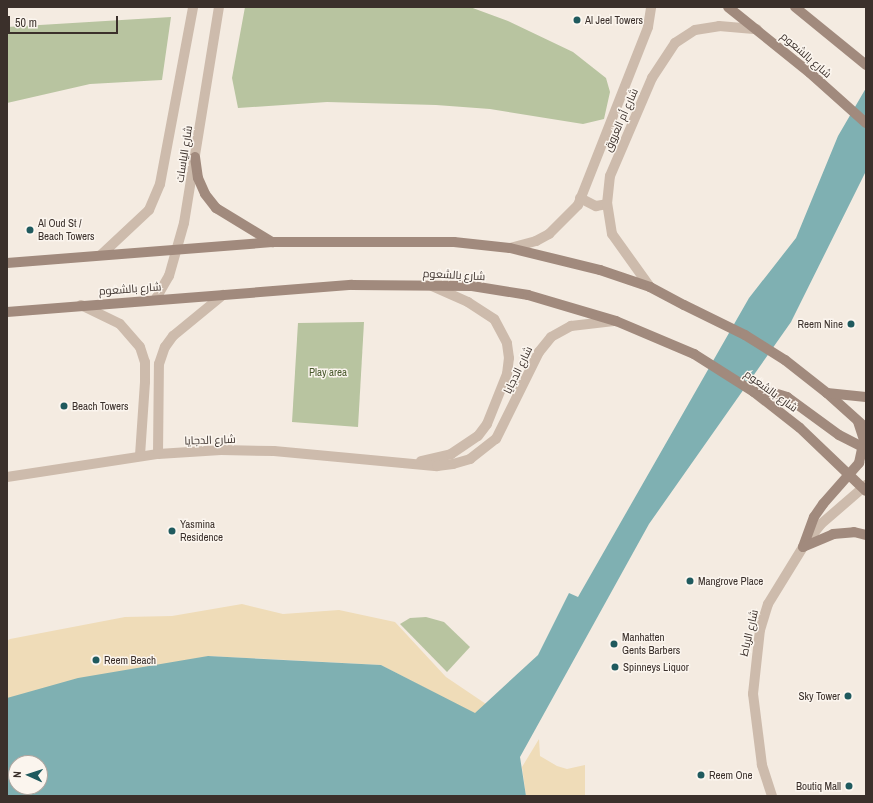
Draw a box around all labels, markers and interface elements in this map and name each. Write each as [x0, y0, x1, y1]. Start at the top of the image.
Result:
scale bar [10, 8, 120, 34]
place label: Al Jeel Towers [585, 13, 643, 27]
text: 50 m [15, 15, 37, 31]
marker: Al Jeel Towers [572, 15, 582, 25]
street label: شارع بالشعوم [778, 29, 834, 81]
street label: شارع أم العروق [601, 86, 641, 154]
street label: شارع الياسات [173, 125, 195, 183]
place label: Al Oud St / Beach Towers [38, 217, 95, 243]
marker: Al Oud St / Beach Towers [25, 225, 35, 235]
street label: شارع بالشعوم [422, 267, 486, 283]
street label: شارع بالشعوم [98, 280, 162, 298]
place label: Reem Nine [797, 317, 843, 331]
marker: Reem Nine [846, 319, 856, 329]
street label: شارع الدجايا [501, 344, 535, 396]
park label: Play area [309, 365, 347, 379]
street label: شارع بالشعوم [742, 367, 800, 415]
place label: Beach Towers [72, 399, 129, 413]
marker: Beach Towers [59, 401, 69, 411]
street label: شارع الدجايا [184, 433, 236, 447]
place label: Yasmina Residence [180, 518, 223, 544]
marker: Yasmina Residence [167, 526, 177, 536]
place label: Mangrove Place [698, 574, 763, 588]
marker: Mangrove Place [685, 576, 695, 586]
street label: شارع الرباط [737, 608, 761, 658]
place label: Manhatten Gents Barbers [622, 631, 680, 657]
marker: Manhatten Gents Barbers [609, 639, 619, 649]
place label: Reem Beach [104, 653, 156, 667]
marker: Reem Beach [91, 655, 101, 665]
place label: Spinneys Liquor [623, 660, 689, 674]
marker: Spinneys Liquor [610, 662, 620, 672]
place label: Sky Tower [798, 689, 840, 703]
marker: Sky Tower [843, 691, 853, 701]
north arrow [8, 755, 48, 795]
place label: Reem One [709, 768, 753, 782]
marker: Reem One [696, 770, 706, 780]
text: N [10, 771, 24, 778]
place label: Boutiq Mall [796, 779, 841, 793]
marker: Boutiq Mall [844, 781, 854, 791]

